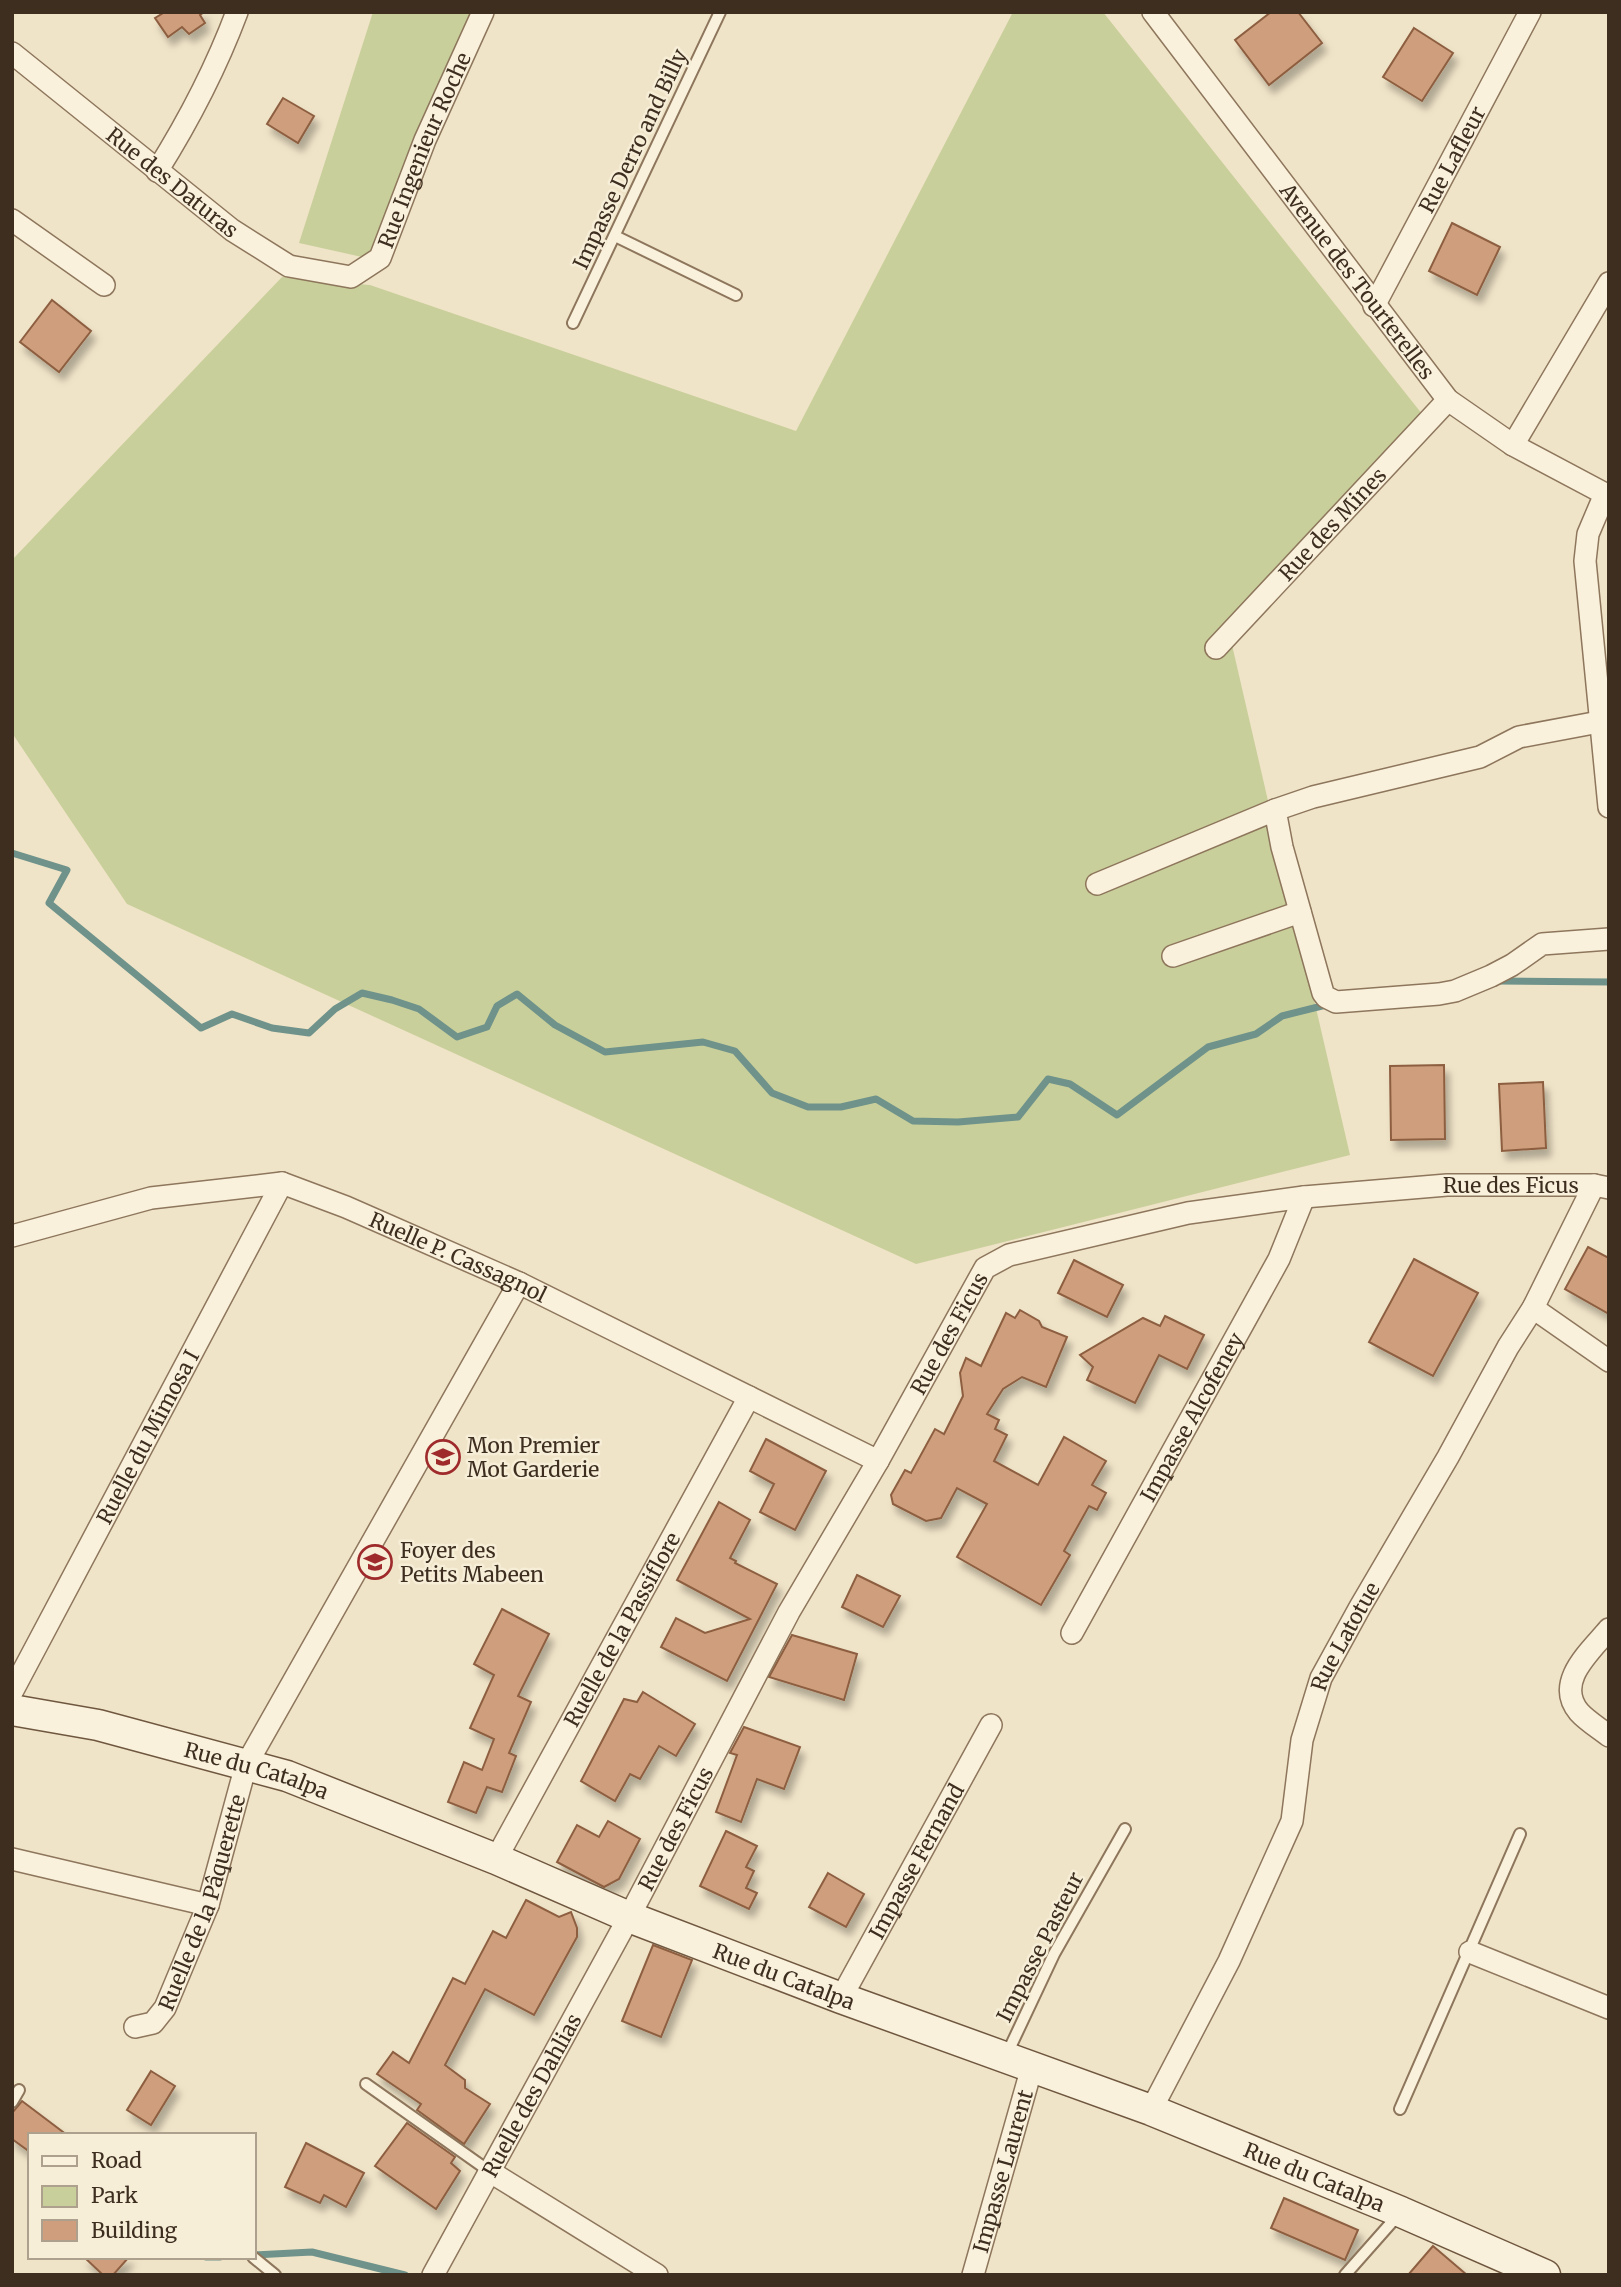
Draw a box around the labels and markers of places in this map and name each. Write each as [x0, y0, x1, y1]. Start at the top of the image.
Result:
place label: Mon Premier Mot Garderie [467, 1432, 600, 1483]
school or university icon: Mon Premier Mot Garderie [424, 1438, 462, 1476]
place label: Foyer des Petits Mabeen [400, 1537, 544, 1588]
school or university icon: Foyer des Petits Mabeen [356, 1543, 394, 1581]

